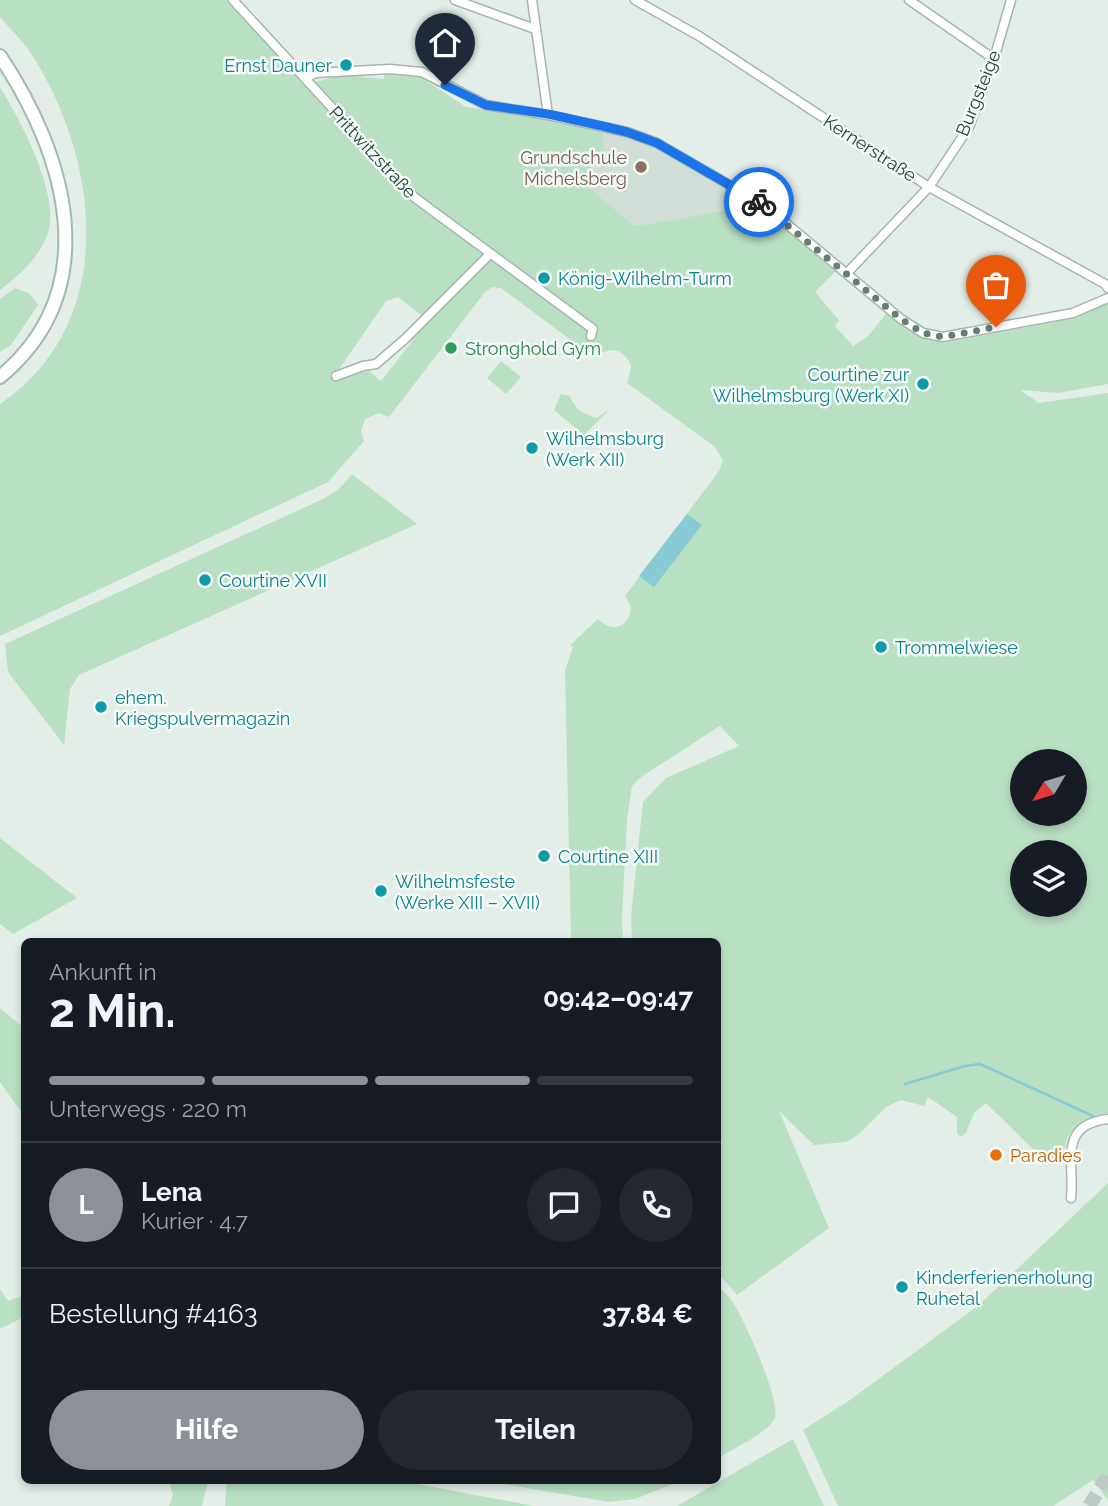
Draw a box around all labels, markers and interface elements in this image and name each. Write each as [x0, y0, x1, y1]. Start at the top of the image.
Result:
pin [415, 13, 475, 85]
icon: home [426, 24, 464, 62]
street label: Burgsteige [951, 47, 1005, 139]
place label: Ernst Dauner [224, 55, 333, 76]
marker: Ernst Dauner [338, 57, 354, 73]
street label: Prittwitzstraße [325, 102, 421, 203]
street label: Kernerstraße [820, 110, 921, 186]
place label: Grundschule Michelsberg [520, 147, 627, 189]
marker: Grundschule Michelsberg [633, 159, 649, 175]
courier [724, 167, 794, 237]
icon: bike [740, 183, 778, 221]
pin [966, 255, 1026, 327]
icon: bag [977, 266, 1015, 304]
place label: König-Wilhelm-Turm [558, 268, 732, 289]
marker: König-Wilhelm-Turm [536, 270, 552, 286]
place label: Stronghold Gym [465, 338, 601, 359]
marker: Stronghold Gym [443, 340, 459, 356]
place label: Courtine zur Wilhelmsburg (Werk XI) [713, 364, 910, 406]
marker: Courtine zur Wilhelmsburg (Werk XI) [915, 376, 931, 392]
place label: Wilhelmsburg (Werk XII) [546, 428, 664, 470]
marker: Wilhelmsburg (Werk XII) [524, 440, 540, 456]
place label: Courtine XVII [219, 570, 327, 591]
marker: Courtine XVII [197, 572, 213, 588]
place label: Trommelwiese [895, 637, 1018, 658]
marker: Trommelwiese [873, 639, 889, 655]
place label: ehem. Kriegspulvermagazin [115, 687, 290, 729]
marker: ehem. Kriegspulvermagazin [93, 699, 109, 715]
north arrow [1010, 749, 1087, 826]
map controls [1010, 749, 1087, 917]
button: layers [1010, 840, 1087, 917]
place label: Courtine XIII [558, 846, 658, 867]
marker: Courtine XIII [536, 848, 552, 864]
place label: Wilhelmsfeste (Werke XIII – XVII) [395, 871, 540, 913]
marker: Wilhelmsfeste (Werke XIII – XVII) [373, 883, 389, 899]
text: Ankunft in [49, 958, 157, 985]
text: 09:42–09:47 [543, 983, 693, 1013]
text: 2 Min. [49, 984, 176, 1038]
text: Unterwegs · 220 m [49, 1095, 247, 1122]
place label: Paradies [1010, 1145, 1082, 1166]
marker: Paradies [988, 1147, 1004, 1163]
button: chat [527, 1168, 601, 1242]
button: phone [619, 1168, 693, 1242]
text: Lena [141, 1177, 202, 1207]
text: L [78, 1190, 94, 1220]
text: Kurier · 4.7 [141, 1207, 248, 1234]
place label: Kinderferienerholung Ruhetal [916, 1267, 1093, 1309]
marker: Kinderferienerholung Ruhetal [894, 1279, 910, 1295]
text: Bestellung #4163 [49, 1299, 258, 1329]
text: 37.84 € [602, 1299, 693, 1329]
button: Hilfe [49, 1390, 364, 1470]
button: Teilen [378, 1390, 693, 1470]

